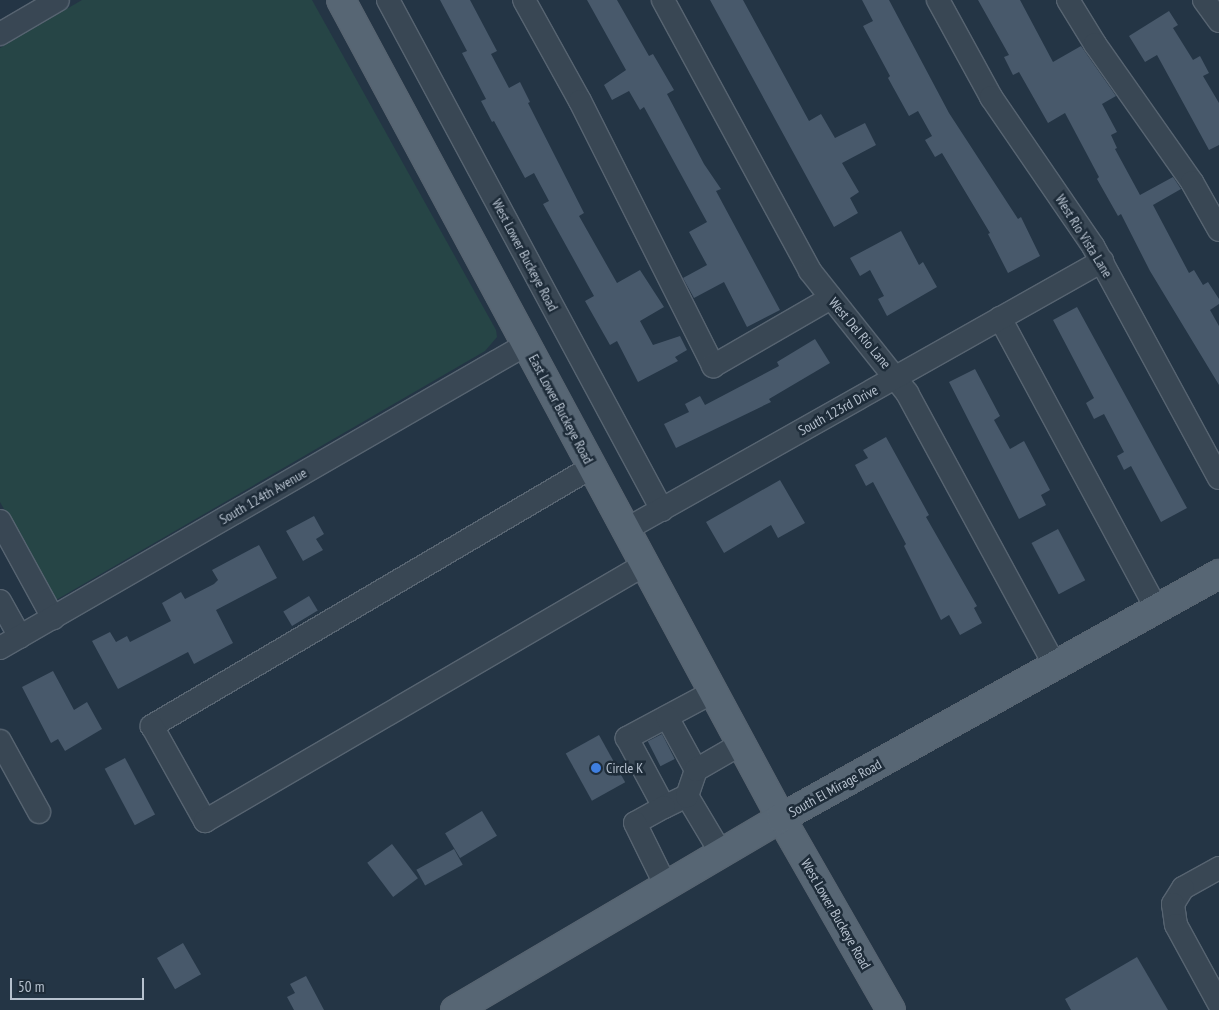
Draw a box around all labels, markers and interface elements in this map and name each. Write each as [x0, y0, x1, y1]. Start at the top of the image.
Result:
street label: West Rio Vista Lane [1052, 191, 1116, 281]
street label: West Lower Buckeye Road [488, 196, 562, 314]
street label: West Del Rio Lane [825, 294, 895, 372]
street label: East Lower Buckeye Road [525, 351, 597, 467]
street label: South 123rd Drive [795, 381, 881, 439]
street label: South 124th Avenue [216, 464, 310, 528]
street label: South El Mirage Road [786, 756, 884, 820]
place label: Circle K [606, 760, 643, 776]
marker: Circle K [590, 762, 602, 774]
street label: West Lower Buckeye Road [798, 856, 874, 972]
scale bar [12, 968, 146, 1000]
text: 50 m [18, 977, 44, 996]

